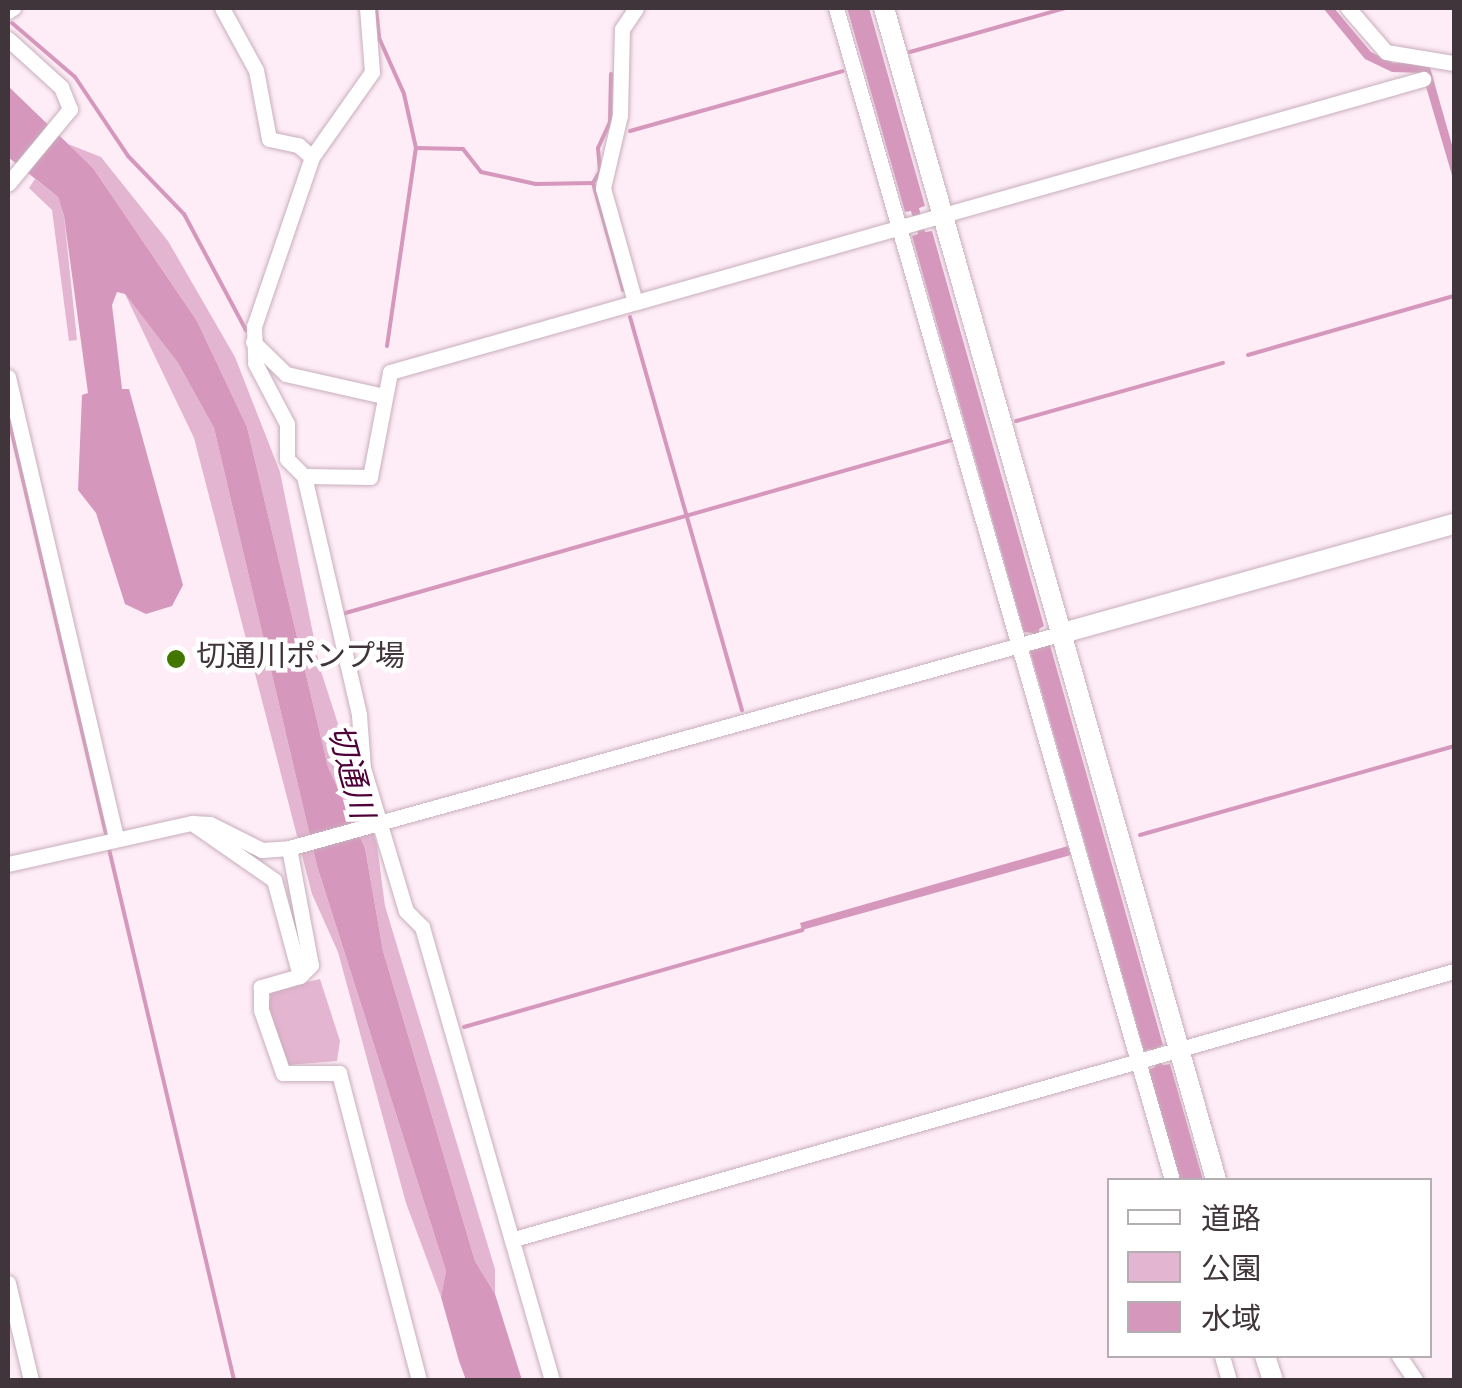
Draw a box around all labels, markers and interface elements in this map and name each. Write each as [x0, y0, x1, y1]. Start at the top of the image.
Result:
place label: 切通川ポンプ場 [196, 641, 406, 677]
marker: 切通川ポンプ場 [165, 648, 187, 670]
water label: 切通川 [317, 721, 379, 823]
legend [1107, 1178, 1432, 1358]
text: 道路 [1201, 1203, 1261, 1240]
text: 公園 [1201, 1253, 1261, 1290]
text: 水域 [1201, 1303, 1261, 1340]

